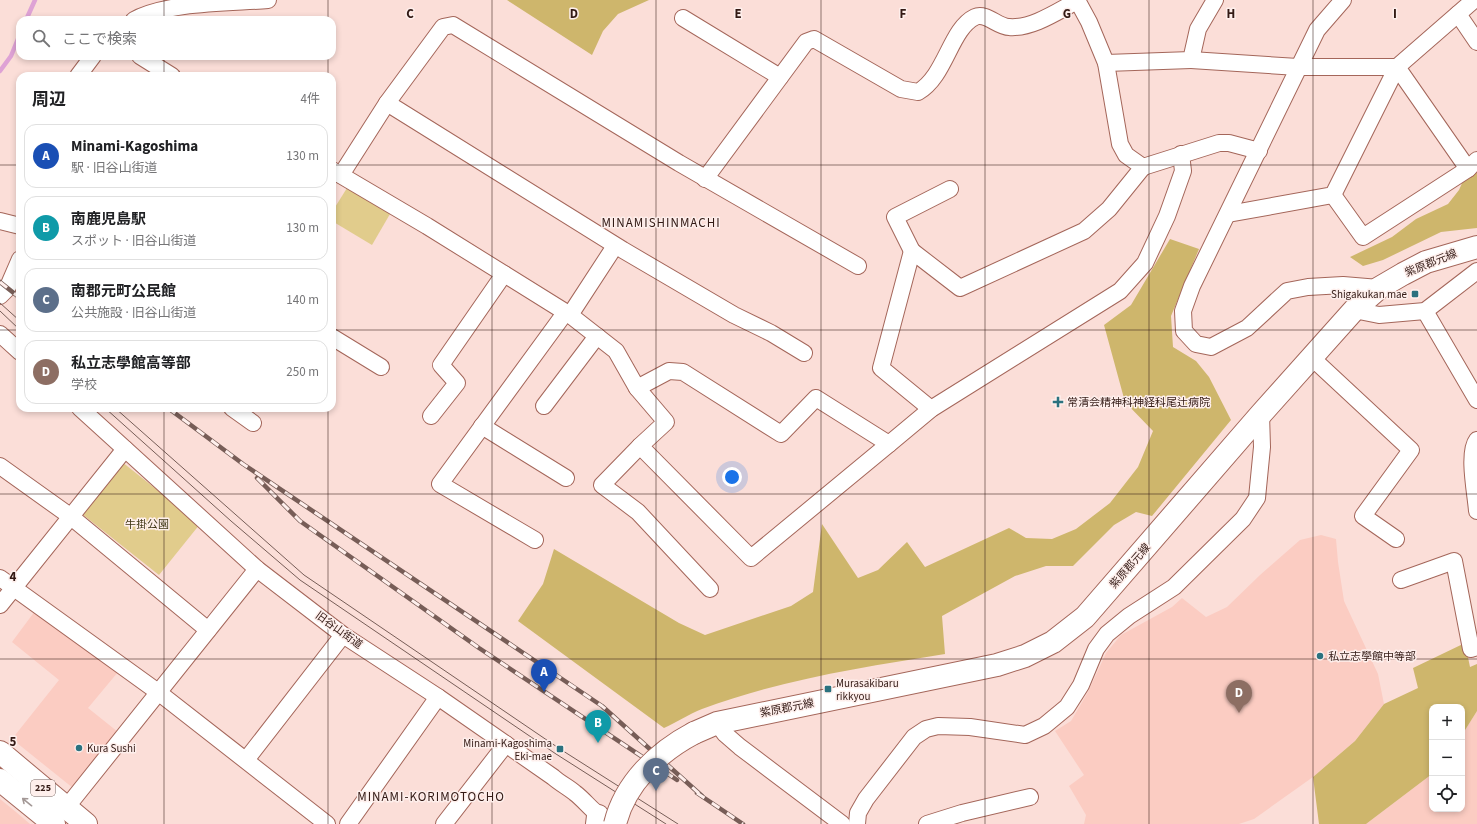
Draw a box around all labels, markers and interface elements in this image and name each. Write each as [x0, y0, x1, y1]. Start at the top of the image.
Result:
text: C [406, 5, 414, 23]
text: D [570, 5, 578, 23]
text: E [734, 5, 742, 23]
text: F [900, 5, 907, 23]
text: G [1063, 5, 1071, 23]
text: H [1227, 5, 1235, 23]
text: I [1393, 5, 1397, 23]
search box [16, 16, 336, 60]
icon: search [30, 27, 52, 49]
text: ここで検索 [62, 29, 137, 50]
text: 周辺 [32, 88, 66, 112]
text: 4件 [301, 90, 320, 108]
text: Minami-Kagoshima [71, 136, 198, 157]
text: A [42, 147, 50, 165]
text: 130 m [286, 147, 319, 165]
text: 駅 · 旧谷山街道 [71, 159, 157, 177]
text: 南鹿児島駅 [71, 209, 146, 230]
district label: MINAMISHINMACHI [601, 214, 721, 232]
text: B [42, 219, 50, 237]
text: 130 m [286, 219, 319, 237]
text: スポット · 旧谷山街道 [71, 232, 196, 250]
street label: 紫原郡元線 [1403, 246, 1459, 280]
text: 南郡元町公民館 [71, 281, 176, 302]
place label: Shigakukan mae [1331, 287, 1408, 302]
marker: Shigakukan mae [1410, 289, 1420, 299]
text: C [42, 291, 50, 309]
text: 140 m [286, 291, 319, 309]
text: 公共施設 · 旧谷山街道 [71, 304, 196, 322]
text: 私立志學館高等部 [71, 353, 191, 374]
text: D [42, 363, 50, 381]
text: 250 m [286, 363, 319, 381]
text: 学校 [71, 376, 97, 394]
place label: 常清会精神科神経科尾辻病院 [1067, 395, 1210, 410]
marker: 常清会精神科神経科尾辻病院 [1052, 396, 1064, 408]
your location [722, 467, 742, 487]
park label: 牛掛公園 [125, 517, 169, 532]
street label: 紫原郡元線 [1106, 540, 1154, 592]
text: 4 [10, 568, 17, 586]
street label: 旧谷山街道 [312, 608, 366, 652]
place label: 私立志學館中等部 [1328, 649, 1416, 664]
marker: 私立志學館中等部 [1315, 651, 1325, 661]
pin: A [531, 659, 557, 692]
place label: Murasakibaru rikkyou [836, 676, 899, 704]
pin: D [1226, 680, 1252, 713]
marker: Murasakibaru rikkyou [823, 684, 833, 694]
street label: 紫原郡元線 [759, 695, 815, 721]
map controls [1429, 704, 1465, 812]
button: + [1429, 704, 1465, 740]
pin: B [585, 710, 611, 743]
text: 5 [10, 733, 17, 751]
place label: Minami-Kagoshima Eki-mae [463, 736, 553, 764]
button: − [1429, 740, 1465, 776]
place label: Kura Sushi [87, 741, 136, 756]
marker: Kura Sushi [74, 743, 84, 753]
marker: Minami-Kagoshima Eki-mae [555, 744, 565, 754]
pin: C [643, 758, 669, 791]
button: locate [1429, 776, 1465, 812]
road number: 225 [31, 780, 55, 796]
district label: MINAMI-KORIMOTOCHO [357, 788, 505, 806]
one-way arrow [22, 798, 32, 807]

